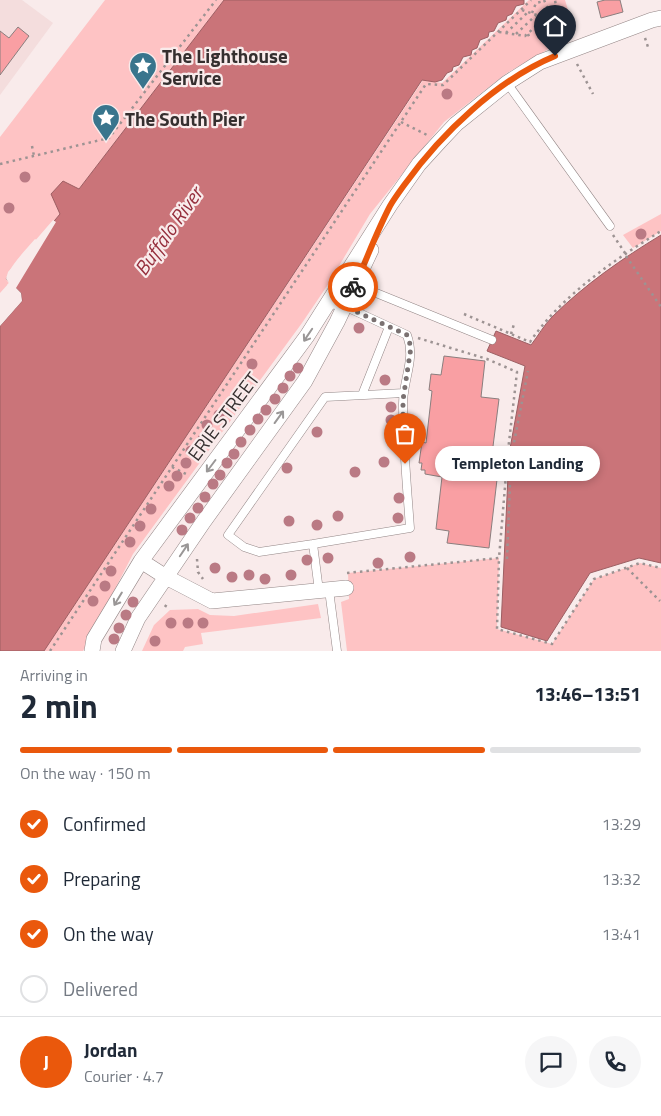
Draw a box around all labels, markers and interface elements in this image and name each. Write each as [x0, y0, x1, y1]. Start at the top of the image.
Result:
pin [534, 5, 576, 56]
icon: home [541, 12, 569, 40]
place label: The Lighthouse Service [162, 41, 288, 92]
place icon: The Lighthouse Service [128, 51, 158, 90]
place icon: The South Pier [91, 103, 121, 142]
place label: The South Pier [125, 104, 245, 133]
water label: Buffalo River [126, 178, 211, 282]
courier [328, 262, 378, 312]
icon: bike [339, 273, 367, 301]
one-way arrow [302, 327, 312, 341]
street label: ERIE STREET [180, 366, 266, 466]
one-way arrow [274, 410, 284, 424]
pin [384, 413, 426, 464]
icon: bag [391, 420, 419, 448]
callout: Templeton Landing [435, 446, 600, 482]
text: Templeton Landing [452, 451, 583, 475]
one-way arrow [206, 458, 216, 472]
one-way arrow [180, 543, 190, 557]
one-way arrow [113, 591, 123, 605]
text: Arriving in [20, 663, 88, 687]
text: 13:46–13:51 [534, 679, 641, 708]
text: 2 min [20, 682, 98, 730]
text: On the way · 150 m [20, 761, 151, 785]
text: Confirmed [63, 809, 146, 838]
icon: check [20, 810, 48, 838]
text: 13:29 [602, 812, 641, 836]
text: Preparing [63, 864, 140, 893]
icon: check [20, 865, 48, 893]
text: 13:32 [602, 867, 641, 891]
text: On the way [63, 919, 154, 948]
icon: check [20, 920, 48, 948]
text: 13:41 [602, 922, 641, 946]
text: Delivered [63, 974, 138, 1003]
text: Jordan [84, 1035, 137, 1064]
button: chat [525, 1036, 577, 1088]
button: phone [589, 1036, 641, 1088]
text: J [43, 1047, 49, 1076]
text: Courier · 4.7 [84, 1064, 164, 1088]

